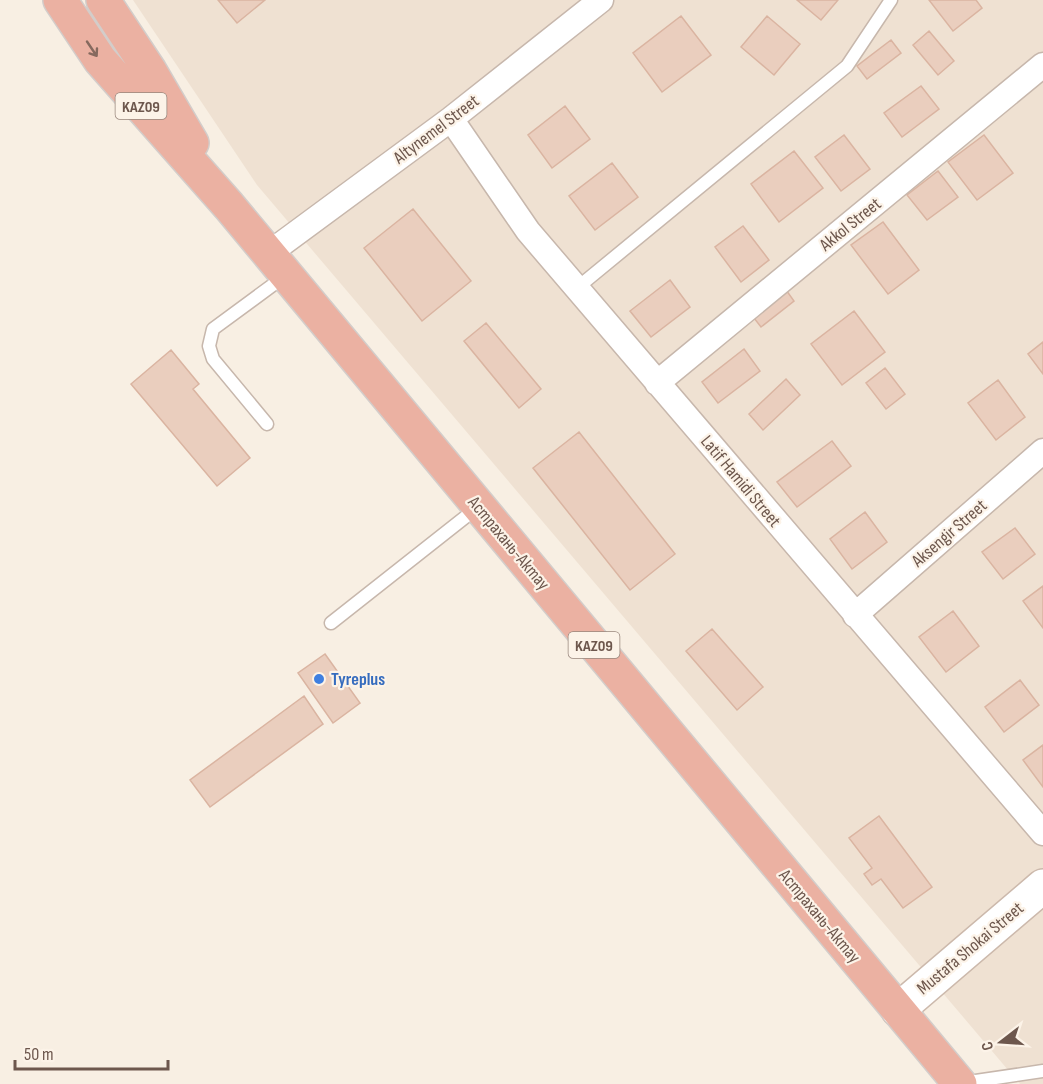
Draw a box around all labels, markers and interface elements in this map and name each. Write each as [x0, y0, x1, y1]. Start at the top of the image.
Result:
one-way arrow [86, 40, 99, 57]
street label: Altynemel Street [389, 90, 484, 169]
road number: KAZ09 [116, 93, 166, 119]
street label: Akkol Street [815, 193, 886, 256]
street label: Latif Hamidi Street [696, 431, 785, 532]
street label: Астрахань-Актау [463, 492, 554, 594]
street label: Aksengir Street [907, 495, 992, 572]
road number: KAZ09 [568, 632, 620, 658]
place label: Tyreplus [331, 669, 385, 690]
marker: Tyreplus [312, 672, 326, 686]
street label: Астрахань-Актау [774, 865, 865, 967]
street label: Mustafa Shokai Street [913, 897, 1028, 999]
north arrow [971, 1012, 1031, 1072]
scale bar [15, 1033, 168, 1071]
text: С [978, 1039, 998, 1053]
text: 50 m [24, 1044, 54, 1065]

